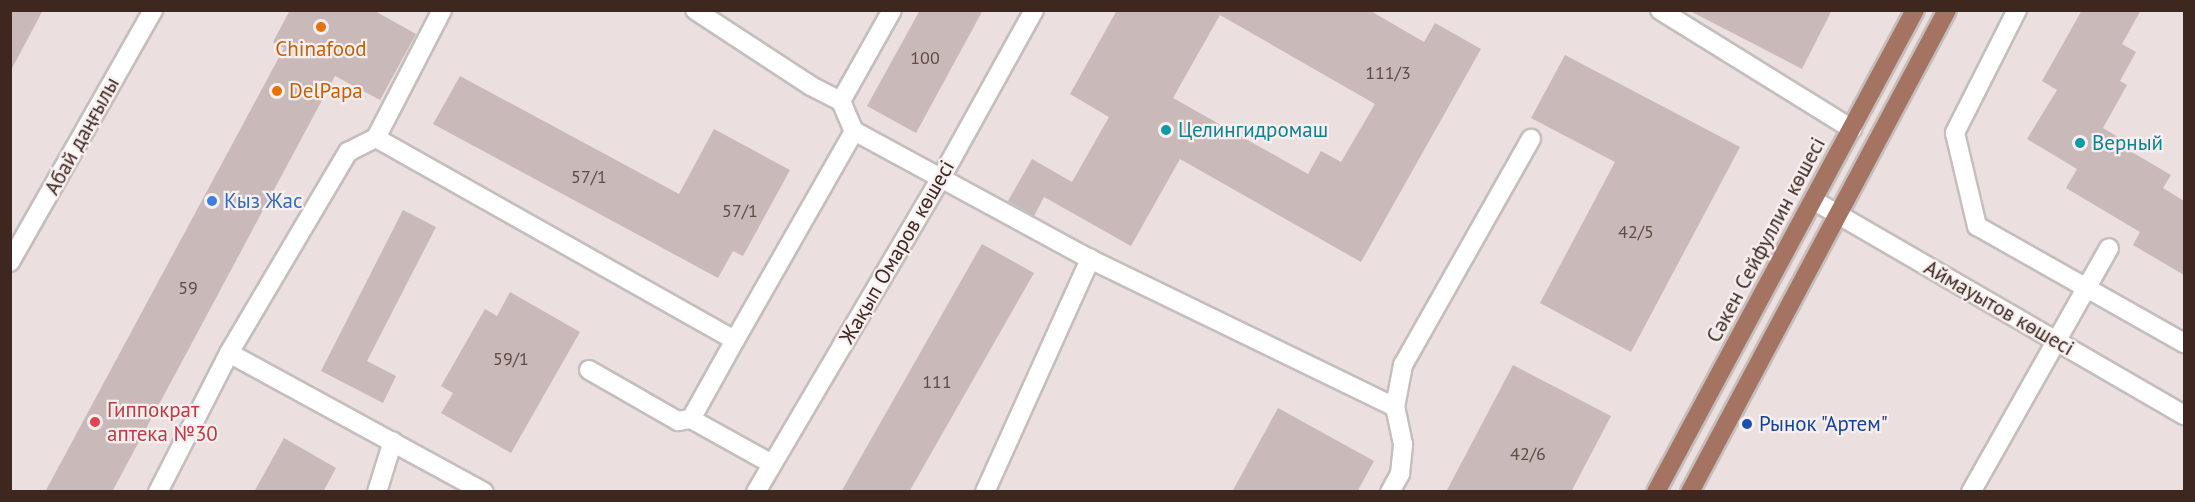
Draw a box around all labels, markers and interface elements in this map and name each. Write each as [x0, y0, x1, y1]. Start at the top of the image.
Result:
marker: Chinafood [314, 20, 328, 34]
place label: Chinafood [275, 36, 367, 62]
house number: 100 [910, 47, 940, 69]
house number: 111/3 [1365, 62, 1411, 84]
street label: Абай даңғылы [39, 73, 125, 199]
place label: DelPapa [289, 78, 363, 104]
marker: DelPapa [270, 84, 284, 98]
place label: Целингидромаш [1178, 117, 1328, 143]
marker: Целингидромаш [1159, 123, 1173, 137]
place label: Верный [2092, 130, 2163, 156]
street label: Сәкен Сейфуллин көшесі [1701, 133, 1831, 347]
marker: Верный [2073, 136, 2087, 150]
street label: Жақып Омаров көшесі [834, 156, 960, 348]
house number: 57/1 [571, 166, 607, 188]
place label: Кыз Жас [224, 188, 302, 214]
marker: Кыз Жас [205, 194, 219, 208]
house number: 57/1 [722, 200, 758, 222]
house number: 42/5 [1618, 221, 1654, 243]
street label: Аймауытов көшесі [1920, 255, 2078, 361]
house number: 59 [178, 277, 198, 299]
house number: 59/1 [493, 348, 529, 370]
house number: 111 [922, 371, 952, 393]
place label: Гиппократ аптека №30 [107, 397, 218, 447]
place label: Рынок "Артем" [1759, 411, 1889, 437]
marker: Гиппократ аптека №30 [88, 415, 102, 429]
marker: Рынок "Артем" [1740, 417, 1754, 431]
house number: 42/6 [1510, 443, 1546, 465]

